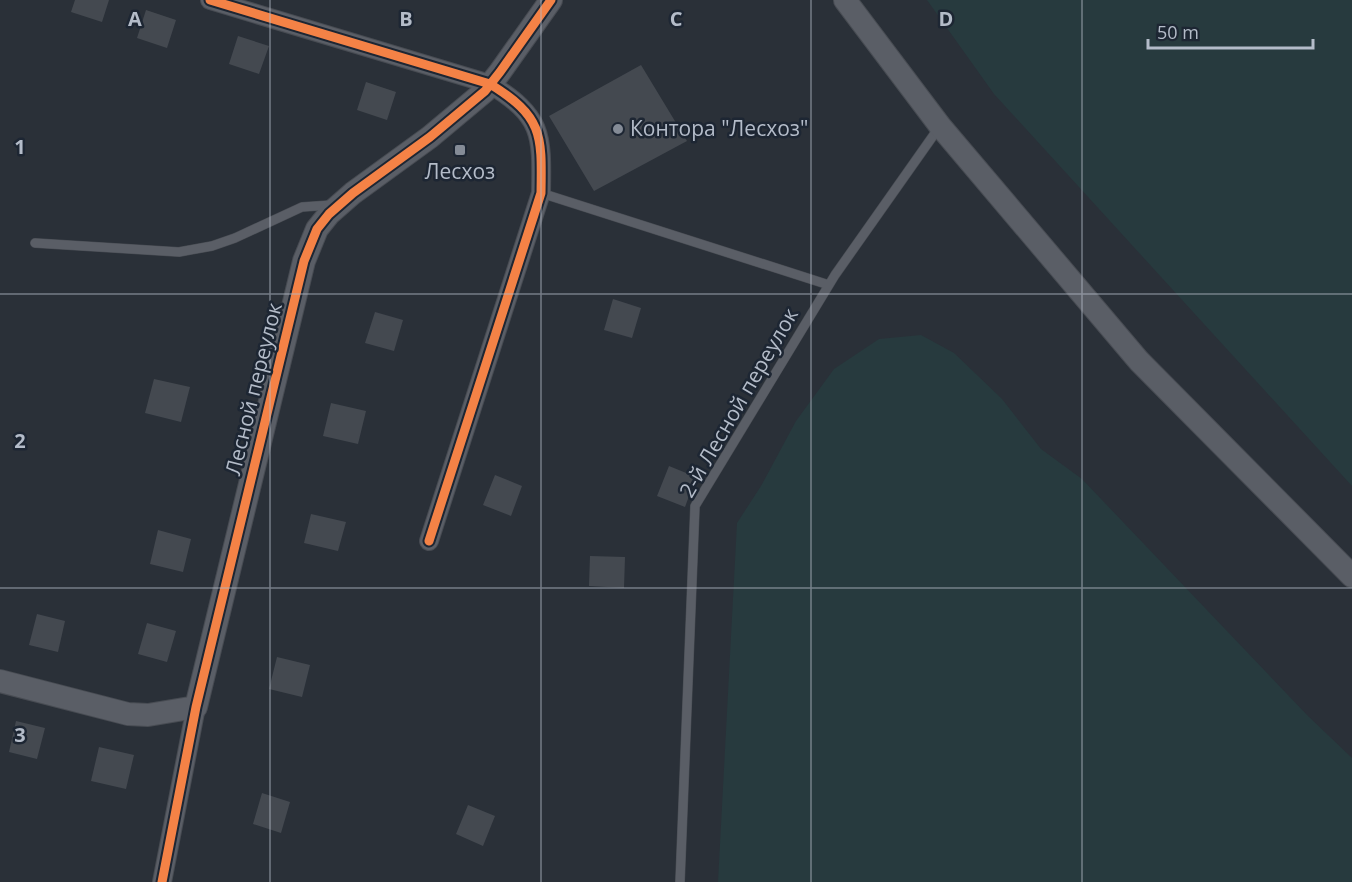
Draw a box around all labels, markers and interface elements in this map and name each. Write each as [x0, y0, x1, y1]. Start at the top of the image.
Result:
text: A [128, 5, 142, 32]
text: B [399, 5, 413, 32]
text: C [670, 5, 683, 32]
text: D [939, 5, 953, 32]
scale bar [1148, 12, 1313, 50]
text: 50 m [1157, 20, 1199, 44]
place label: Контора "Лесхоз" [630, 114, 808, 142]
marker: Контора "Лесхоз" [611, 122, 625, 136]
text: 1 [14, 133, 26, 160]
marker: Лесхоз [453, 143, 467, 157]
place label: Лесхоз [425, 157, 495, 185]
street label: Лесной переулок [218, 299, 288, 478]
street label: 2-й Лесной переулок [672, 303, 804, 502]
text: 2 [14, 427, 26, 454]
text: 3 [14, 721, 26, 748]

